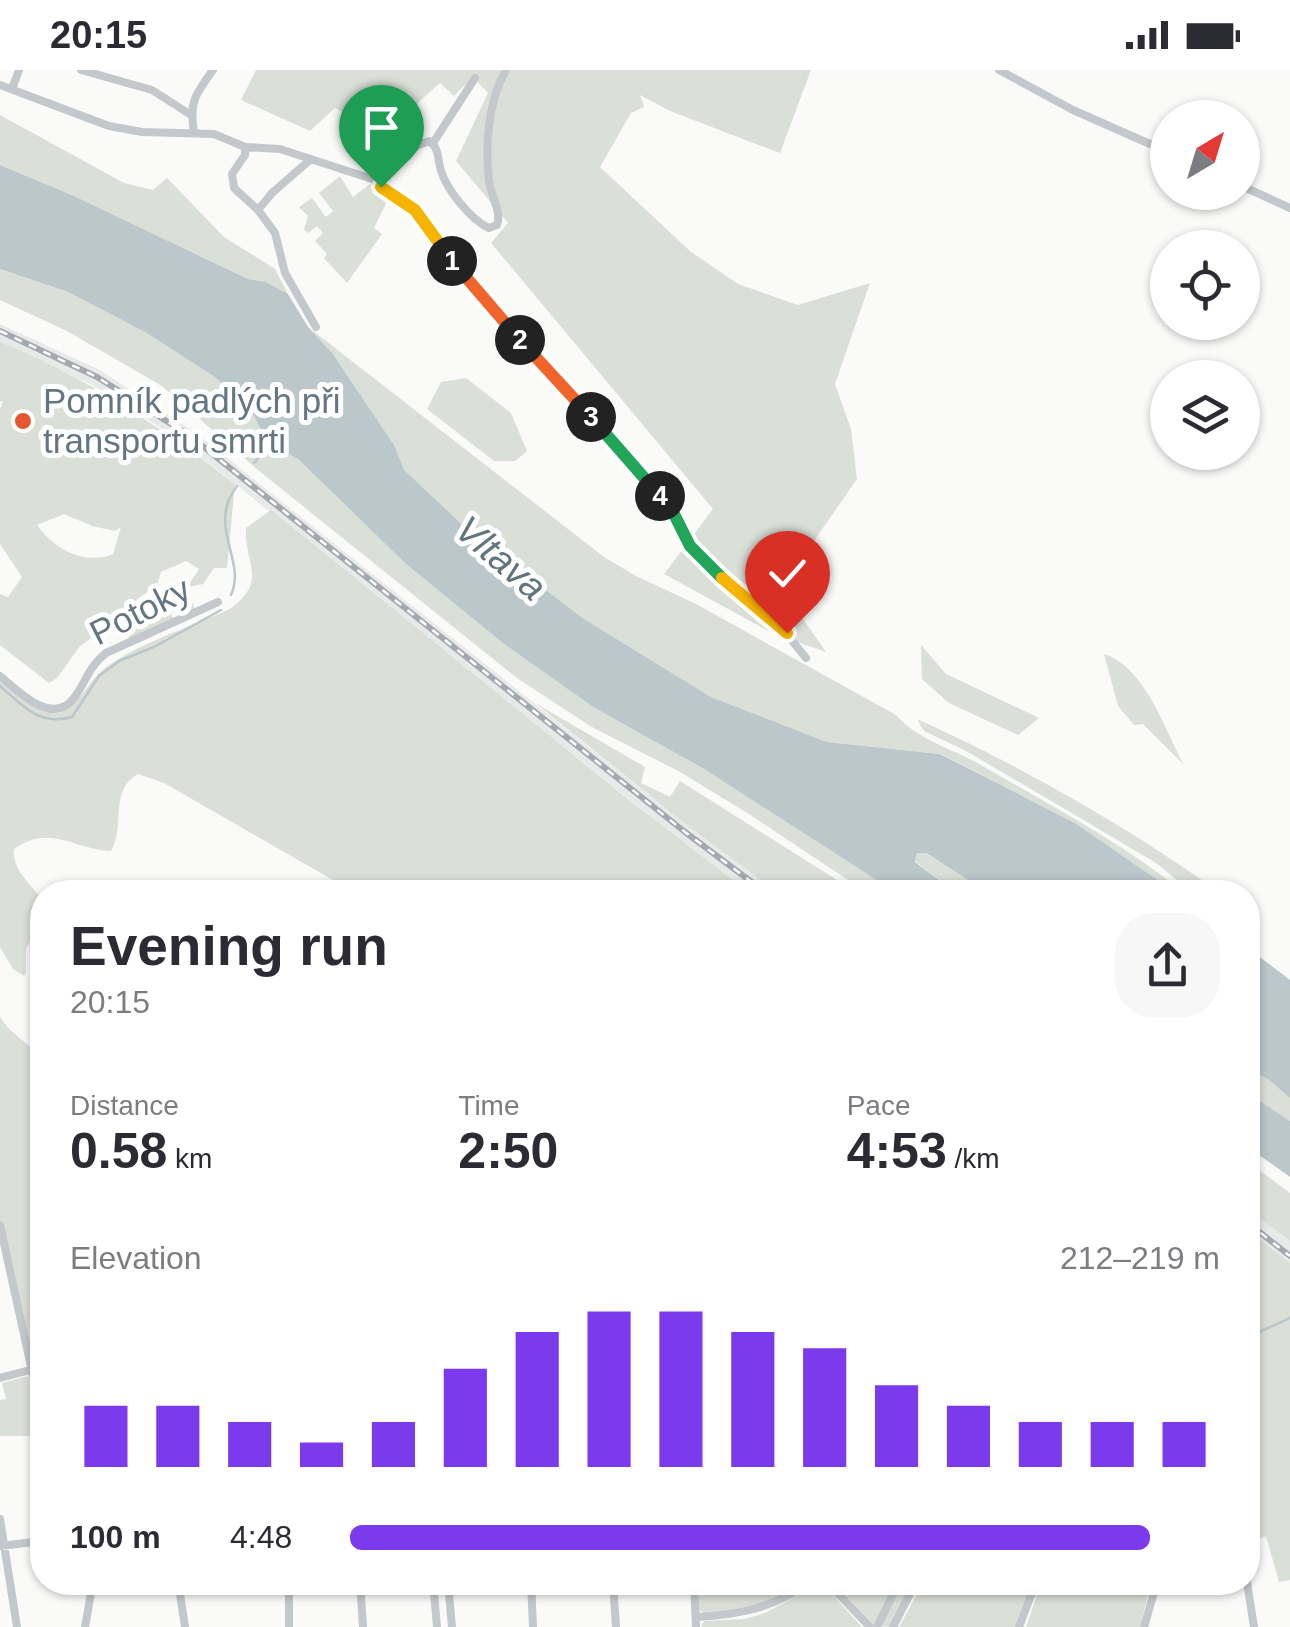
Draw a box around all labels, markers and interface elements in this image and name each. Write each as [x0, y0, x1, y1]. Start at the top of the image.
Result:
text: 20:15 [50, 14, 147, 56]
pin [339, 85, 424, 188]
icon: arrive [354, 100, 409, 155]
north arrow [1150, 100, 1260, 210]
map controls [1150, 100, 1260, 470]
button: locate [1150, 230, 1260, 340]
pin: 1 [427, 236, 477, 286]
text: 1 [444, 245, 460, 276]
pin: 2 [495, 315, 545, 365]
text: 2 [512, 324, 528, 355]
button: layers [1150, 360, 1260, 470]
place label: Pomník padlých při transportu smrti [43, 381, 341, 460]
pin: 3 [566, 392, 616, 442]
text: 3 [583, 401, 599, 432]
marker: Pomník padlých při transportu smrti [12, 410, 34, 432]
pin: 4 [635, 471, 685, 521]
text: 4 [652, 480, 668, 511]
water label: Vltava [447, 508, 555, 608]
pin [745, 531, 830, 634]
icon: check [760, 546, 815, 601]
street label: Potoky [83, 569, 197, 652]
button: share [1115, 913, 1220, 1018]
text: Evening run [70, 915, 388, 977]
text: 20:15 [70, 984, 150, 1020]
text: Distance [70, 1090, 179, 1121]
text: Time [458, 1090, 520, 1121]
text: Pace [847, 1090, 910, 1121]
text: 0.58 [70, 1123, 167, 1179]
text: 2:50 [458, 1123, 558, 1179]
text: 4:53 [847, 1123, 947, 1179]
text: km [167, 1143, 212, 1174]
text: /km [947, 1143, 1000, 1174]
text: Elevation [70, 1240, 202, 1276]
text: 212–219 m [1060, 1240, 1220, 1276]
text: 100 m [70, 1519, 161, 1555]
text: 4:48 [230, 1519, 292, 1555]

